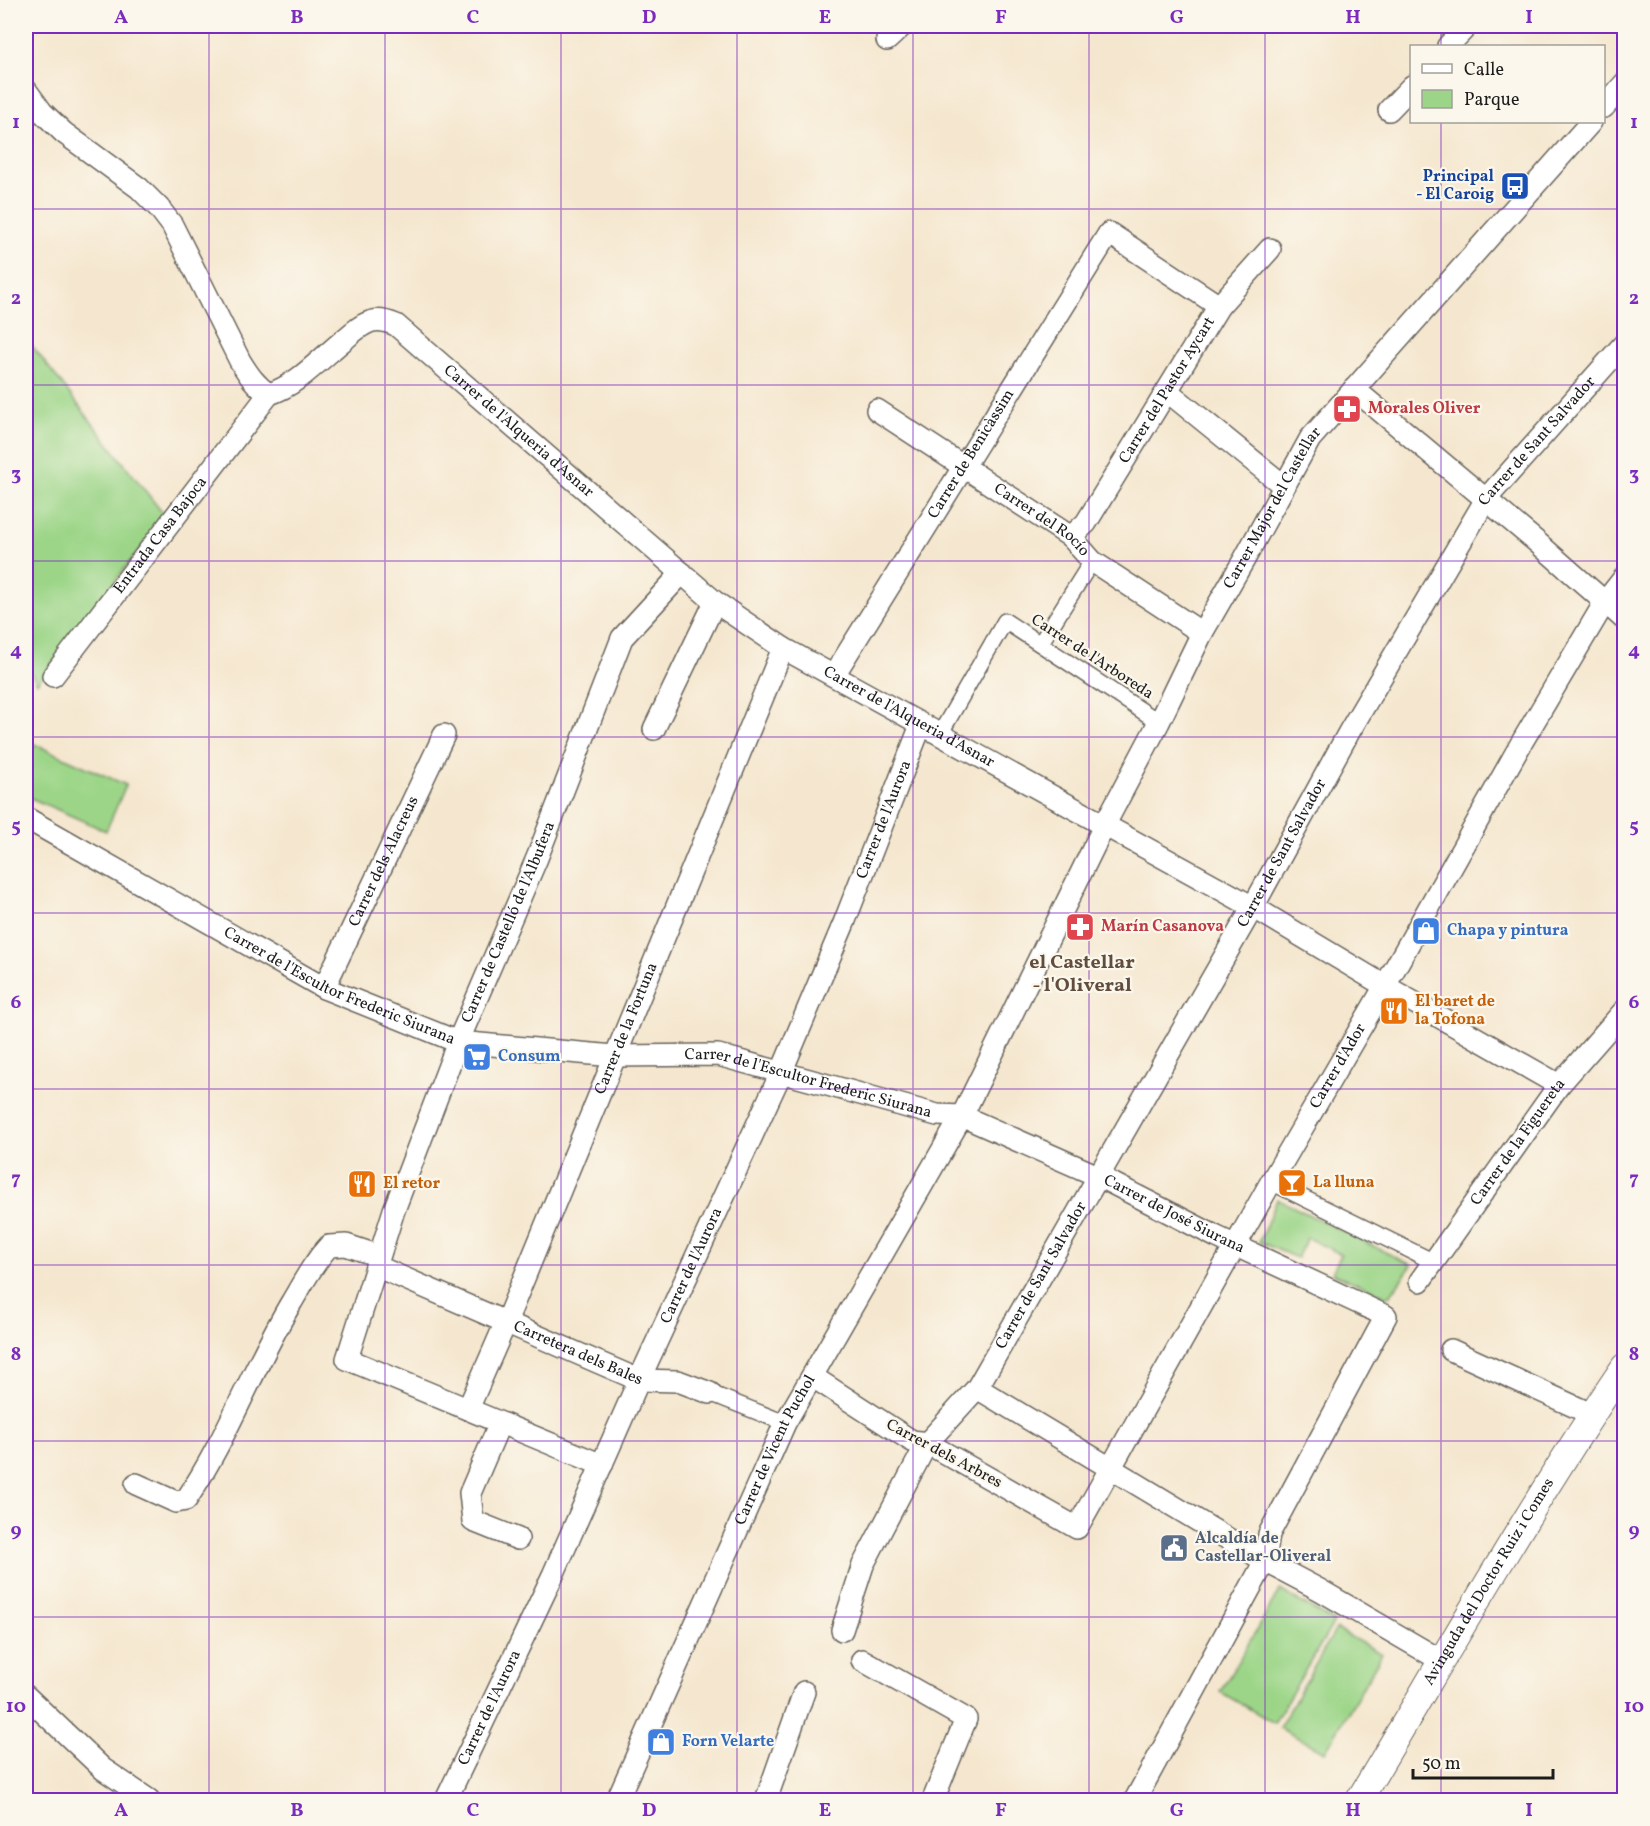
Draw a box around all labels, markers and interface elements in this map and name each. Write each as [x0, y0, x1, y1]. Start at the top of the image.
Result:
text: A [114, 4, 128, 32]
text: B [290, 4, 304, 32]
text: C [467, 4, 480, 32]
text: D [642, 4, 656, 32]
text: E [819, 4, 831, 32]
text: F [995, 4, 1007, 32]
text: G [1170, 4, 1184, 32]
text: H [1345, 4, 1361, 32]
text: I [1525, 4, 1533, 32]
legend [1410, 45, 1605, 123]
text: Calle [1464, 58, 1504, 83]
text: Parque [1464, 88, 1519, 113]
text: 1 [12, 109, 20, 137]
text: 1 [1630, 109, 1638, 137]
place label: Principal - El Caroig [1416, 166, 1495, 206]
bus stop icon: Principal - El Caroig [1499, 170, 1531, 202]
text: 2 [11, 285, 21, 313]
text: 2 [1629, 285, 1639, 313]
street label: Carrer del Pastor Aycart [1114, 313, 1221, 468]
street label: Carrer de l'Alqueria d'Asnar [439, 360, 599, 503]
street label: Carrer de Sant Salvador [1473, 372, 1601, 510]
street label: Carrer de Benicàssim [923, 385, 1020, 523]
pharmacy icon: Morales Oliver [1331, 393, 1363, 425]
place label: Morales Oliver [1368, 398, 1481, 420]
street label: Carrer Major del Castellar [1218, 422, 1327, 593]
text: 3 [11, 461, 21, 489]
text: 3 [1629, 461, 1639, 489]
street label: Entrada Casa Bajoca [109, 472, 213, 599]
street label: Carrer del Rocío [989, 478, 1094, 562]
street label: Carrer de l'Arboreda [1026, 609, 1158, 705]
text: 4 [10, 637, 22, 665]
text: 4 [1628, 637, 1640, 665]
street label: Carrer de l'Alqueria d'Asnar [819, 661, 999, 774]
street label: Carrer de l'Aurora [851, 757, 917, 882]
street label: Carrer de Sant Salvador [1232, 775, 1332, 932]
street label: Carrer dels Alacreus [344, 792, 424, 930]
text: 5 [11, 813, 21, 841]
text: 5 [1629, 813, 1639, 841]
street label: Carrer de Castelló de l'Albufera [456, 819, 561, 1027]
pharmacy icon: Marín Casanova [1064, 911, 1096, 943]
shop icon: Chapa y pintura [1410, 915, 1442, 947]
place label: Marín Casanova [1101, 916, 1224, 938]
place label: Chapa y pintura [1447, 920, 1569, 942]
street label: Carrer de l'Escultor Frederic Siurana [219, 922, 458, 1051]
district label: el Castellar - l'Oliveral [1029, 949, 1135, 1000]
street label: Carrer de la Fortuna [590, 959, 663, 1098]
text: 6 [11, 989, 22, 1017]
text: 6 [1629, 989, 1640, 1017]
place label: El baret de la Tofona [1415, 991, 1495, 1031]
restaurant icon: El baret de la Tofona [1378, 995, 1410, 1027]
street label: Carrer d'Ador [1305, 1019, 1372, 1113]
supermarket icon: Consum [461, 1041, 493, 1073]
street label: Carrer de l'Escultor Frederic Siurana [684, 1044, 934, 1124]
place label: Consum [498, 1046, 561, 1068]
street label: Carrer de la Figuereta [1466, 1074, 1571, 1210]
text: 7 [11, 1165, 21, 1193]
text: 7 [1629, 1165, 1639, 1193]
bar icon: La lluna [1276, 1167, 1308, 1199]
restaurant icon: El retor [346, 1168, 378, 1200]
street label: Carrer de José Siurana [1099, 1170, 1248, 1259]
place label: La lluna [1313, 1172, 1375, 1194]
place label: El retor [383, 1173, 440, 1195]
street label: Carrer de Sant Salvador [990, 1198, 1093, 1353]
street label: Carrer de l'Aurora [655, 1204, 728, 1327]
street label: Carretera dels Bales [510, 1316, 646, 1391]
text: 8 [11, 1341, 21, 1369]
text: 8 [1629, 1341, 1639, 1369]
street label: Carrer de Vicent Puchol [730, 1371, 821, 1529]
street label: Carrer dels Arbres [882, 1414, 1006, 1494]
street label: Avinguda del Doctor Ruiz i Comes [1418, 1474, 1560, 1690]
text: 9 [10, 1517, 22, 1545]
text: 9 [1628, 1517, 1640, 1545]
place label: Alcaldía de Castellar-Oliveral [1195, 1528, 1332, 1568]
public building icon: Alcaldía de Castellar-Oliveral [1158, 1532, 1190, 1564]
street label: Carrer de l'Aurora [453, 1646, 527, 1769]
text: 10 [6, 1693, 26, 1721]
text: 10 [1624, 1693, 1644, 1721]
shop icon: Forn Velarte [645, 1726, 677, 1758]
place label: Forn Velarte [682, 1731, 774, 1753]
scale bar [1413, 1742, 1552, 1780]
text: 50 m [1422, 1752, 1461, 1777]
text: A [114, 1797, 128, 1825]
text: B [290, 1797, 304, 1825]
text: C [467, 1797, 480, 1825]
text: D [642, 1797, 656, 1825]
text: E [819, 1797, 831, 1825]
text: F [995, 1797, 1007, 1825]
text: G [1170, 1797, 1184, 1825]
text: H [1345, 1797, 1361, 1825]
text: I [1525, 1797, 1533, 1825]

